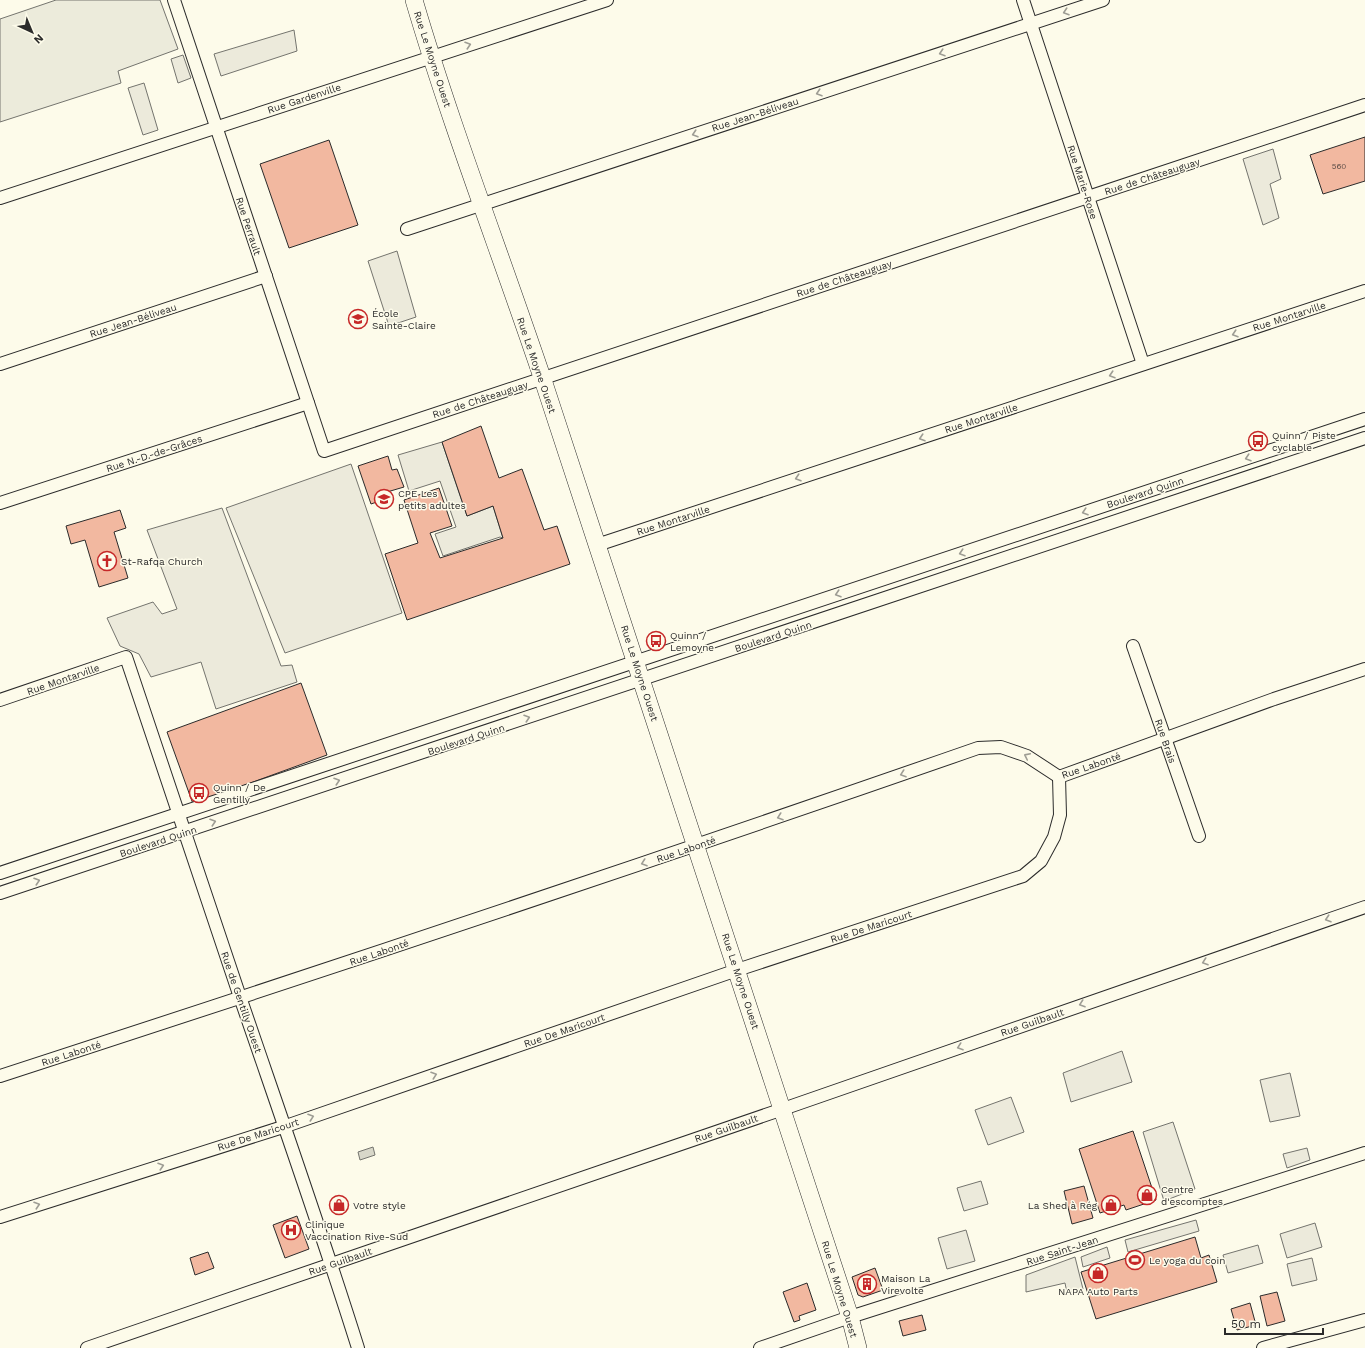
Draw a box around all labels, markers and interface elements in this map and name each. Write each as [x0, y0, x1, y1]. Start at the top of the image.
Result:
one-way arrow [1062, 7, 1069, 16]
street label: Rue Le Moyne Ouest [412, 10, 454, 109]
north arrow [12, 12, 52, 52]
text: N [31, 31, 46, 46]
one-way arrow [464, 41, 471, 50]
one-way arrow [939, 48, 946, 56]
street label: Rue Gardenville [266, 81, 342, 116]
one-way arrow [815, 88, 822, 97]
street label: Rue Jean-Béliveau [710, 95, 800, 134]
one-way arrow [692, 129, 699, 138]
street label: Rue Marie-Rose [1065, 144, 1100, 221]
street label: Rue de Châteauguay [1103, 156, 1202, 197]
house number: 560 [1332, 162, 1346, 171]
street label: Rue Perrault [234, 196, 263, 257]
street label: Rue de Châteauguay [795, 258, 894, 299]
street label: Rue Montarville [1251, 299, 1327, 333]
street label: Rue Jean-Béliveau [88, 301, 178, 340]
school or university icon: École Sainte-Claire [347, 308, 369, 330]
place label: École Sainte-Claire [372, 308, 436, 331]
street label: Rue Le Moyne Ouest [515, 316, 558, 415]
one-way arrow [1232, 329, 1239, 338]
one-way arrow [1108, 370, 1115, 378]
street label: Rue de Châteauguay [431, 379, 530, 420]
street label: Rue Montarville [943, 401, 1019, 435]
bus stop icon: Quinn / Piste cyclable [1247, 430, 1269, 452]
place label: Quinn / Piste cyclable [1272, 430, 1336, 453]
street label: Rue N.-D.-de-Grâces [105, 433, 204, 474]
one-way arrow [918, 433, 925, 441]
one-way arrow [1245, 453, 1252, 462]
one-way arrow [795, 474, 802, 482]
street label: Boulevard Quinn [1105, 475, 1185, 510]
school or university icon: CPE Les petits adultes [373, 488, 395, 510]
place label: CPE Les petits adultes [398, 488, 466, 511]
street label: Rue Montarville [635, 503, 711, 537]
one-way arrow [1082, 508, 1089, 516]
one-way arrow [958, 549, 965, 557]
church icon: St-Rafqa Church [96, 550, 118, 572]
place label: St-Rafqa Church [121, 556, 203, 567]
one-way arrow [835, 590, 842, 598]
street label: Boulevard Quinn [733, 619, 813, 654]
street label: Rue Le Moyne Ouest [619, 624, 661, 723]
bus stop icon: Quinn / Lemoyne [645, 630, 667, 652]
place label: Quinn / Lemoyne [670, 630, 714, 653]
street label: Rue Montarville [25, 662, 101, 697]
one-way arrow [523, 714, 530, 723]
street label: Rue Brais [1153, 718, 1178, 765]
street label: Boulevard Quinn [426, 722, 506, 757]
street label: Rue Labonté [1060, 750, 1122, 781]
one-way arrow [1023, 754, 1031, 761]
one-way arrow [900, 770, 907, 778]
one-way arrow [333, 778, 340, 786]
bus stop icon: Quinn / De Gentilly [188, 782, 210, 804]
place label: Quinn / De Gentilly [213, 782, 266, 805]
one-way arrow [777, 812, 784, 821]
one-way arrow [210, 819, 217, 827]
street label: Boulevard Quinn [118, 824, 198, 859]
street label: Rue Labonté [655, 834, 717, 865]
one-way arrow [640, 859, 647, 867]
one-way arrow [33, 877, 40, 886]
street label: Rue De Maricourt [829, 908, 914, 945]
one-way arrow [1325, 914, 1332, 923]
street label: Rue Le Moyne Ouest [720, 932, 762, 1031]
street label: Rue Labonté [348, 937, 410, 968]
street label: Rue de Gentilly Ouest [219, 950, 264, 1055]
one-way arrow [1202, 957, 1209, 965]
one-way arrow [1079, 1000, 1086, 1008]
street label: Rue Guilbault [999, 1006, 1066, 1038]
street label: Rue De Maricourt [522, 1011, 607, 1049]
street label: Rue Labonté [40, 1039, 102, 1068]
one-way arrow [956, 1042, 963, 1051]
one-way arrow [431, 1071, 438, 1079]
street label: Rue Guilbault [693, 1112, 760, 1144]
one-way arrow [308, 1113, 315, 1122]
street label: Rue De Maricourt [216, 1116, 301, 1153]
one-way arrow [157, 1162, 164, 1170]
shop icon: Centre d'escomptes [1136, 1184, 1158, 1206]
place label: Centre d'escomptes [1161, 1184, 1223, 1207]
shop icon: Votre style [328, 1194, 350, 1216]
shop icon: La Shed à Rég [1100, 1194, 1122, 1216]
place label: Votre style [353, 1200, 406, 1211]
place label: La Shed à Rég [1028, 1200, 1098, 1211]
one-way arrow [33, 1201, 40, 1210]
hospital icon: Clinique Vaccination Rive-Sud [280, 1219, 302, 1241]
place label: Clinique Vaccination Rive-Sud [305, 1219, 408, 1242]
street label: Rue Saint-Jean [1025, 1234, 1100, 1267]
street label: Rue Le Moyne Ouest [820, 1239, 860, 1340]
street label: Rue Guilbault [307, 1245, 374, 1277]
sports icon: Le yoga du coin [1124, 1249, 1146, 1271]
place label: Le yoga du coin [1149, 1255, 1225, 1266]
shop icon: NAPA Auto Parts [1087, 1262, 1109, 1284]
building icon: Maison La Virevolte [856, 1273, 878, 1295]
place label: Maison La Virevolte [881, 1273, 931, 1296]
place label: NAPA Auto Parts [1058, 1286, 1138, 1297]
scale bar [1225, 1310, 1323, 1336]
text: 50 m [1231, 1317, 1261, 1331]

